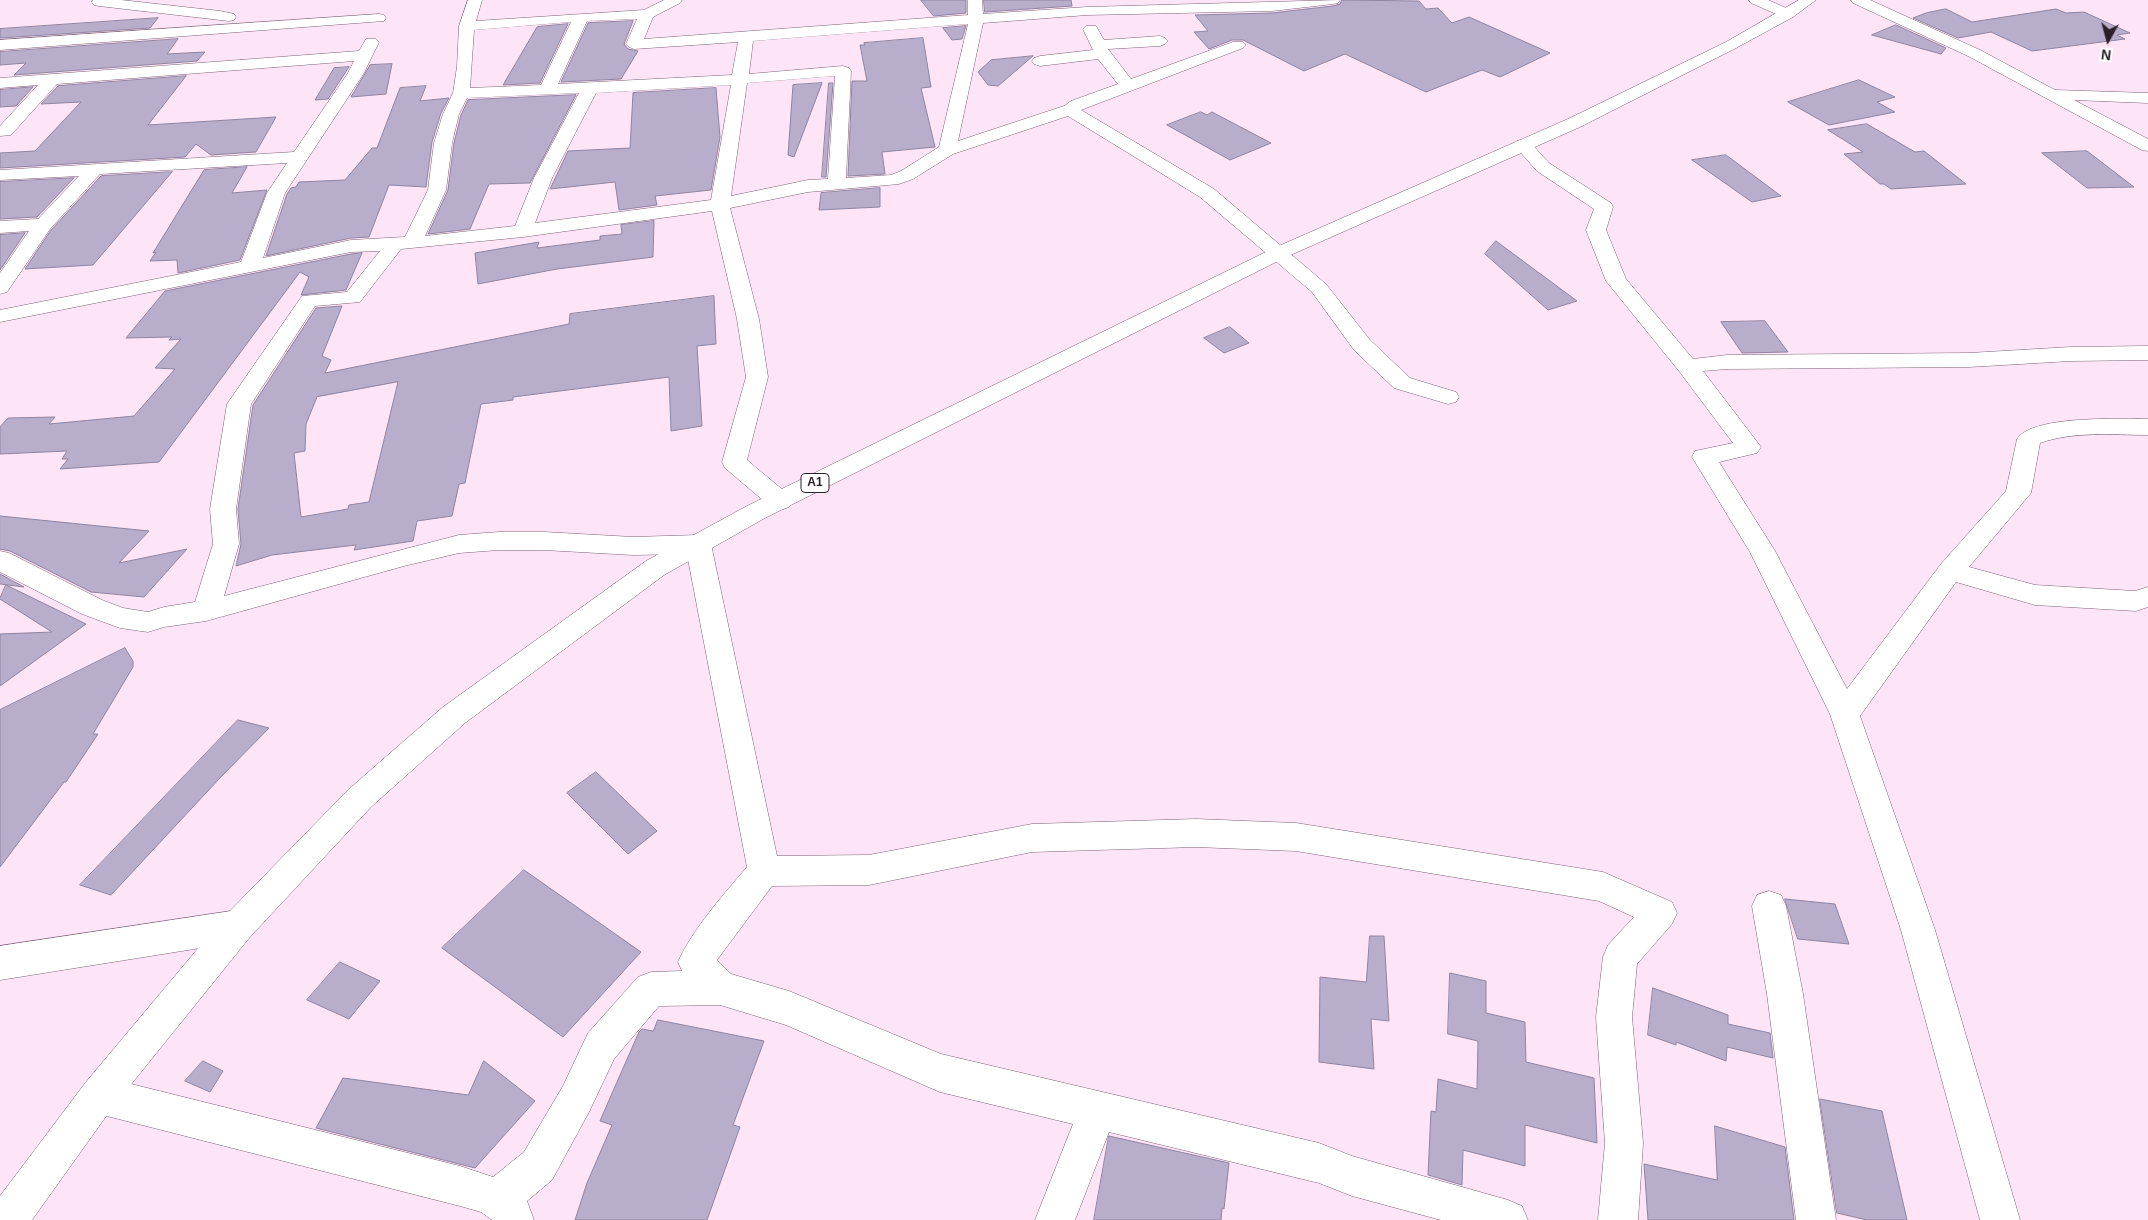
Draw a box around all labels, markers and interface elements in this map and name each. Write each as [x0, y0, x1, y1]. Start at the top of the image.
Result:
north arrow [2083, 15, 2133, 65]
text: N [2100, 46, 2112, 63]
road number: A1 [801, 473, 829, 492]

